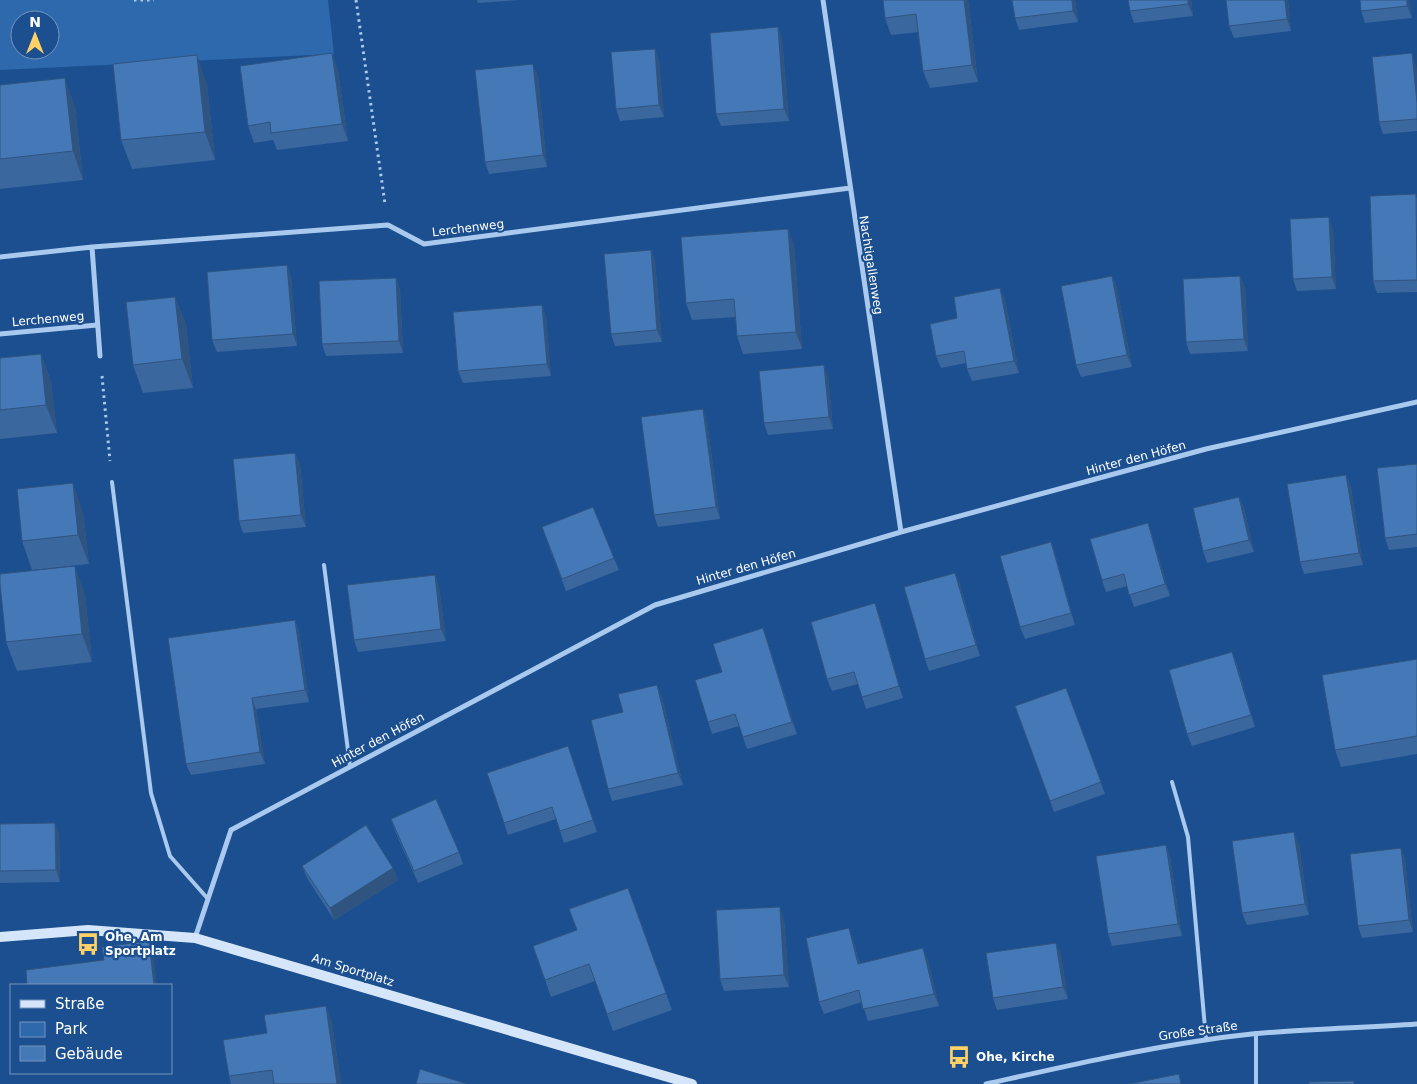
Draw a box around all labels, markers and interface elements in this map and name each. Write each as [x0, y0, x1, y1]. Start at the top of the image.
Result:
north arrow [10, 10, 60, 60]
text: N [29, 14, 41, 30]
street label: Nachtigallenweg [856, 215, 886, 315]
street label: Lerchenweg [431, 217, 505, 239]
street label: Lerchenweg [11, 309, 85, 329]
street label: Hinter den Höfen [1085, 438, 1187, 478]
street label: Hinter den Höfen [695, 546, 797, 588]
street label: Hinter den Höfen [329, 710, 427, 770]
place label: Ohe, Am Sportplatz [105, 930, 176, 958]
bus stop icon: Ohe, Am Sportplatz [75, 931, 101, 957]
street label: Am Sportplatz [310, 951, 396, 989]
legend [10, 984, 172, 1074]
text: Straße [55, 995, 104, 1013]
street label: Große Straße [1158, 1019, 1238, 1043]
text: Park [55, 1020, 88, 1038]
bus stop icon: Ohe, Kirche [946, 1044, 972, 1070]
text: Gebäude [55, 1045, 123, 1063]
place label: Ohe, Kirche [976, 1050, 1055, 1064]

